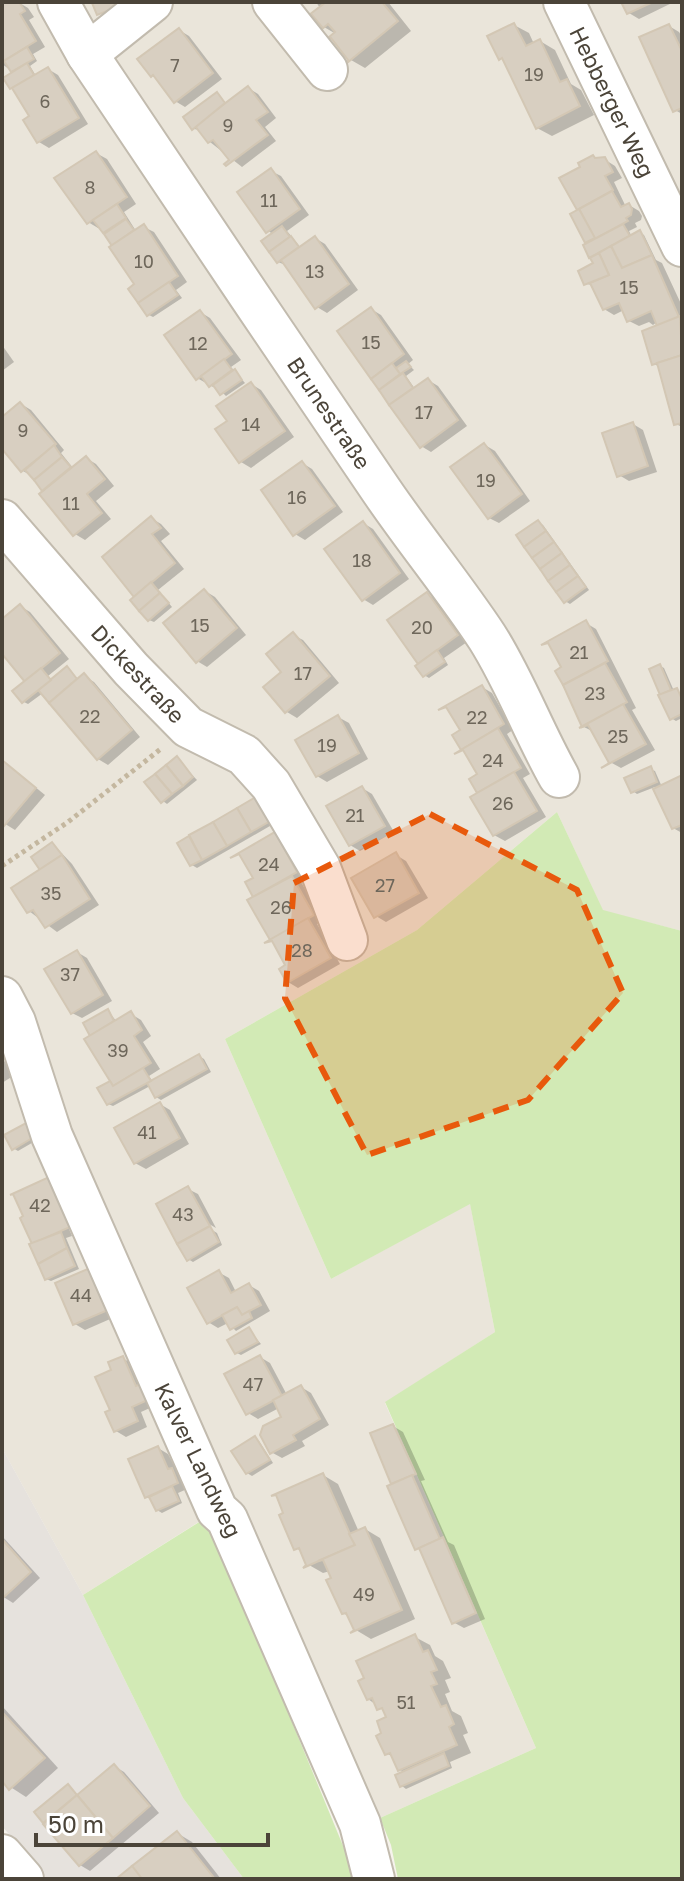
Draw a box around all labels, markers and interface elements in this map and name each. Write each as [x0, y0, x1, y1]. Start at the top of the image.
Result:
street label: Hebberger Weg [564, 22, 661, 182]
house number: 7 [170, 54, 180, 76]
house number: 19 [524, 63, 544, 85]
house number: 6 [40, 90, 50, 112]
house number: 9 [223, 114, 233, 136]
house number: 8 [85, 176, 95, 198]
house number: 11 [260, 189, 278, 211]
house number: 10 [134, 250, 154, 272]
house number: 13 [305, 260, 325, 282]
house number: 15 [619, 276, 639, 298]
house number: 15 [361, 331, 381, 353]
house number: 12 [188, 332, 208, 354]
street label: Brunestraße [282, 351, 377, 474]
house number: 17 [415, 401, 433, 423]
house number: 14 [241, 413, 261, 435]
house number: 9 [18, 419, 28, 441]
house number: 19 [476, 469, 496, 491]
house number: 16 [287, 486, 307, 508]
house number: 11 [62, 492, 80, 514]
house number: 18 [352, 549, 372, 571]
house number: 15 [190, 614, 210, 636]
house number: 20 [411, 616, 433, 638]
street label: Dickestraße [86, 619, 191, 729]
house number: 21 [569, 641, 589, 663]
house number: 17 [294, 662, 312, 684]
house number: 23 [585, 682, 605, 704]
house number: 22 [80, 705, 100, 727]
house number: 22 [467, 706, 487, 728]
house number: 25 [608, 725, 628, 747]
house number: 19 [317, 734, 337, 756]
house number: 24 [482, 749, 504, 771]
house number: 26 [492, 792, 514, 814]
house number: 21 [345, 804, 365, 826]
house number: 24 [258, 853, 280, 875]
house number: 27 [375, 874, 395, 896]
house number: 35 [41, 882, 61, 904]
house number: 26 [270, 896, 292, 918]
house number: 28 [291, 939, 313, 961]
house number: 37 [60, 963, 80, 985]
house number: 39 [107, 1039, 129, 1061]
house number: 41 [137, 1121, 157, 1143]
house number: 42 [29, 1194, 51, 1216]
house number: 43 [172, 1203, 194, 1225]
house number: 44 [70, 1284, 92, 1306]
house number: 47 [243, 1373, 263, 1395]
street label: Kalver Landweg [149, 1378, 248, 1542]
house number: 49 [353, 1583, 375, 1605]
house number: 51 [396, 1691, 416, 1713]
scale bar [36, 1797, 268, 1847]
text: 50 m [48, 1809, 104, 1838]

